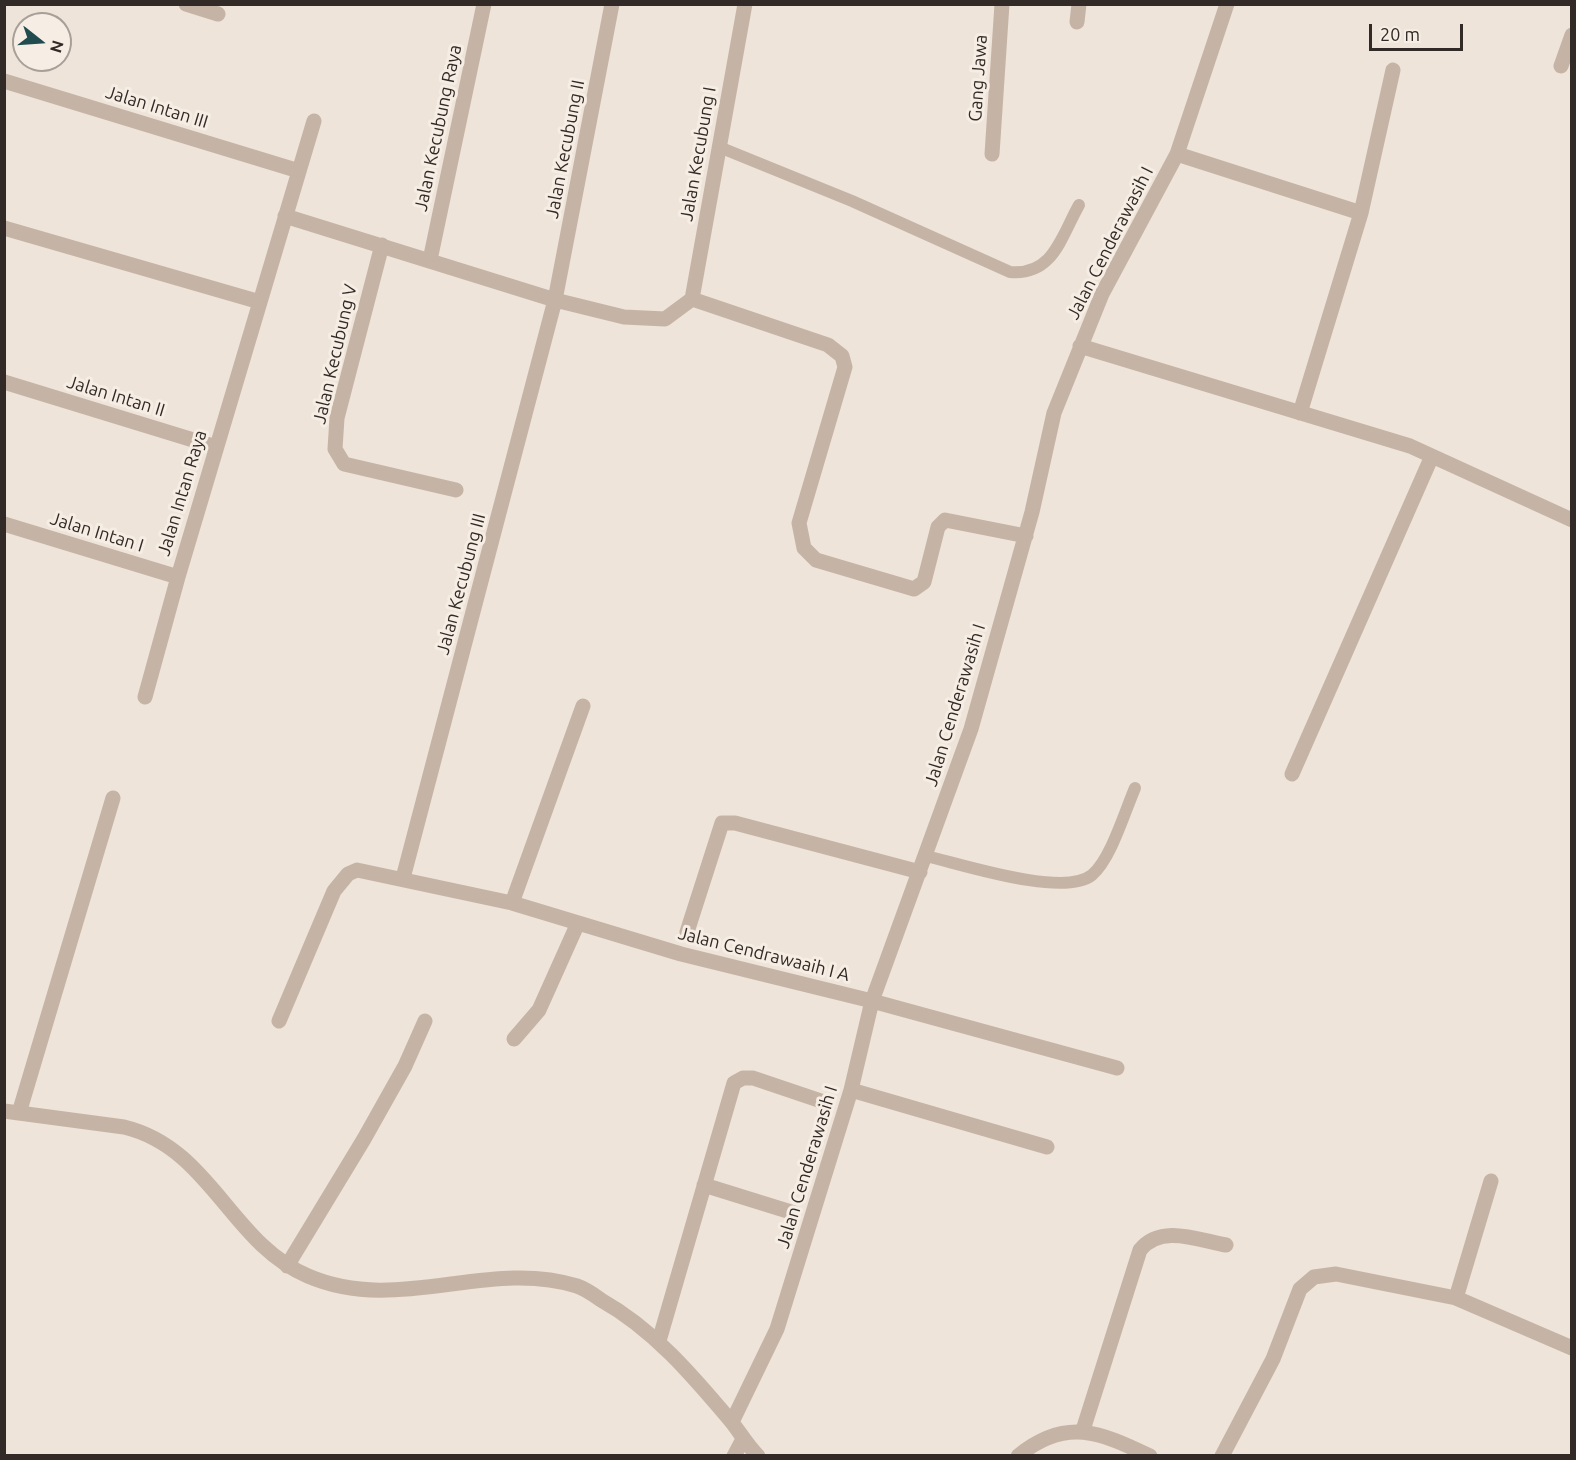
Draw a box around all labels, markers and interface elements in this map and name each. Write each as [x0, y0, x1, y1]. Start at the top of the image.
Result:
north arrow [12, 12, 72, 72]
scale bar [1372, 12, 1466, 50]
text: 20 m [1380, 24, 1420, 44]
street label: Gang Jawa [964, 34, 992, 122]
text: N [47, 38, 68, 55]
street label: Jalan Kecubung Raya [410, 43, 466, 213]
street label: Jalan Kecubung II [541, 78, 589, 220]
street label: Jalan Intan III [103, 81, 211, 133]
street label: Jalan Kecubung I [676, 85, 720, 223]
street label: Jalan Cenderawasih I [1062, 163, 1158, 323]
street label: Jalan Kecubung V [308, 282, 362, 426]
street label: Jalan Intan II [64, 371, 168, 421]
street label: Jalan Intan Raya [153, 427, 211, 559]
street label: Jalan Intan I [48, 508, 146, 556]
street label: Jalan Kecubung III [432, 511, 490, 657]
street label: Jalan Cenderawasih I [920, 621, 990, 789]
street label: Jalan Cendrawaaih I A [676, 922, 852, 986]
street label: Jalan Cenderawasih I [772, 1083, 842, 1251]

